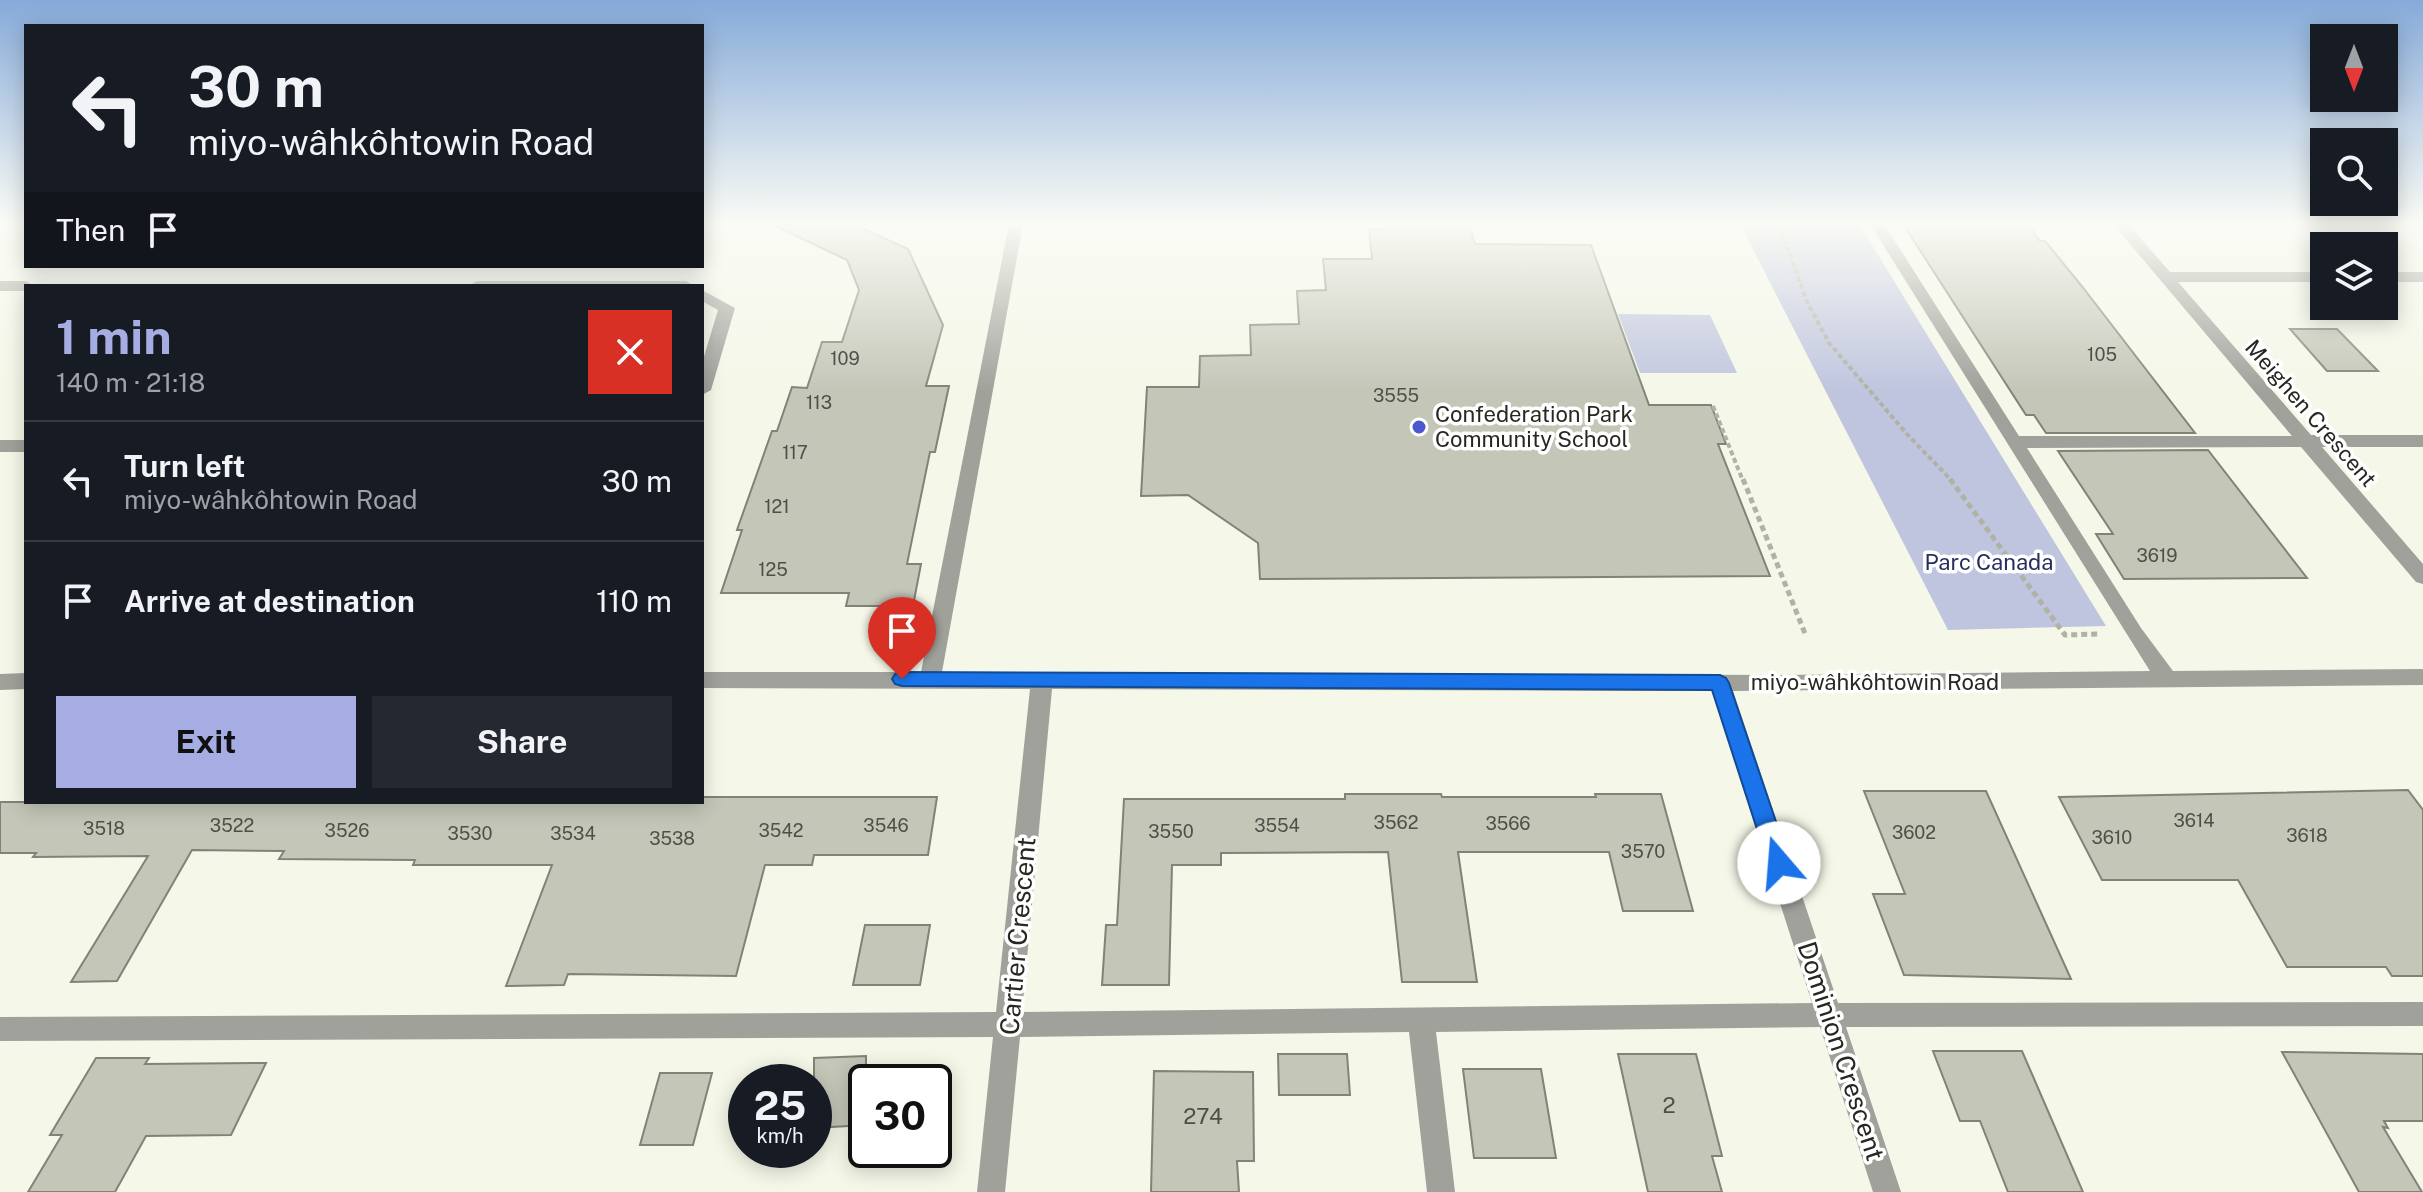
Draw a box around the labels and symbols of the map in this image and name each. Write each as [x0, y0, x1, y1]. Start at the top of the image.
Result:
north arrow [2310, 24, 2398, 112]
street label: Meighen Crescent [2240, 334, 2382, 492]
house number: 105 [2087, 344, 2117, 365]
house number: 109 [830, 348, 860, 369]
house number: 3555 [1373, 385, 1419, 406]
house number: 113 [806, 392, 832, 413]
place label: Confederation Park Community School [1435, 401, 1633, 452]
marker: Confederation Park Community School [1410, 418, 1428, 436]
house number: 117 [782, 442, 808, 463]
house number: 121 [764, 496, 790, 517]
house number: 3619 [2137, 545, 2178, 566]
park label: Parc Canada [1925, 549, 2053, 575]
house number: 125 [758, 559, 788, 580]
pin [868, 597, 936, 679]
street label: miyo-wâhkôhtowin Road [1751, 669, 1999, 695]
house number: 3614 [2173, 810, 2215, 831]
house number: 3562 [1374, 812, 1418, 833]
house number: 3566 [1485, 813, 1531, 834]
house number: 3522 [210, 815, 254, 836]
house number: 3546 [863, 815, 909, 836]
house number: 3554 [1254, 815, 1300, 836]
house number: 3518 [83, 818, 125, 839]
house number: 3526 [325, 820, 369, 841]
house number: 3542 [759, 820, 803, 841]
house number: 3550 [1148, 821, 1194, 842]
position arrow [1737, 821, 1821, 905]
house number: 3602 [1892, 822, 1936, 843]
house number: 3530 [447, 823, 493, 844]
house number: 3534 [550, 823, 596, 844]
house number: 3618 [2286, 825, 2328, 846]
house number: 3610 [2092, 827, 2132, 848]
house number: 3538 [649, 828, 695, 849]
street label: Cartier Crescent [993, 836, 1042, 1036]
house number: 3570 [1621, 841, 1665, 862]
street label: Dominion Crescent [1791, 938, 1891, 1164]
speed limit sign: 30 [848, 1064, 952, 1168]
house number: 2 [1662, 1092, 1676, 1118]
house number: 274 [1183, 1103, 1223, 1129]

